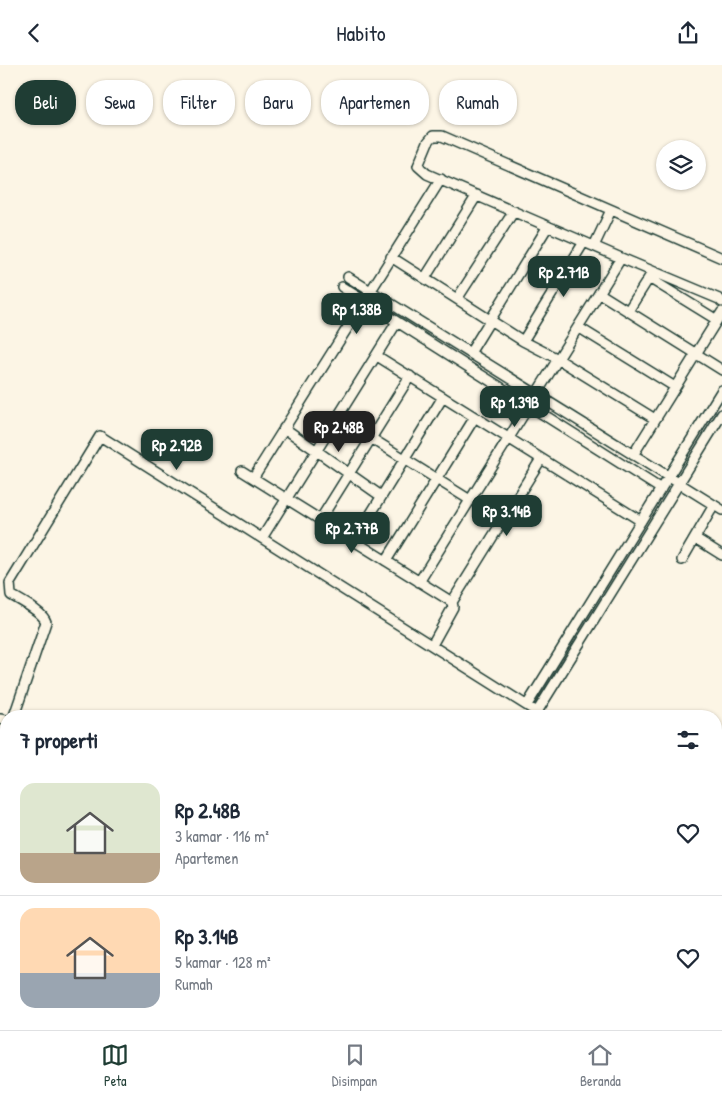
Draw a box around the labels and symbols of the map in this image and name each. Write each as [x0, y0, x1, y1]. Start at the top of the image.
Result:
pin: Rp 2.71B [512, 255, 616, 298]
pin: Rp 1.38B [305, 293, 409, 335]
pin: Rp 1.39B [463, 385, 567, 428]
pin: Rp 2.48B [287, 411, 391, 453]
pin: Rp 2.92B [125, 429, 229, 471]
pin: Rp 3.14B [455, 495, 559, 537]
pin: Rp 2.77B [300, 511, 404, 554]

